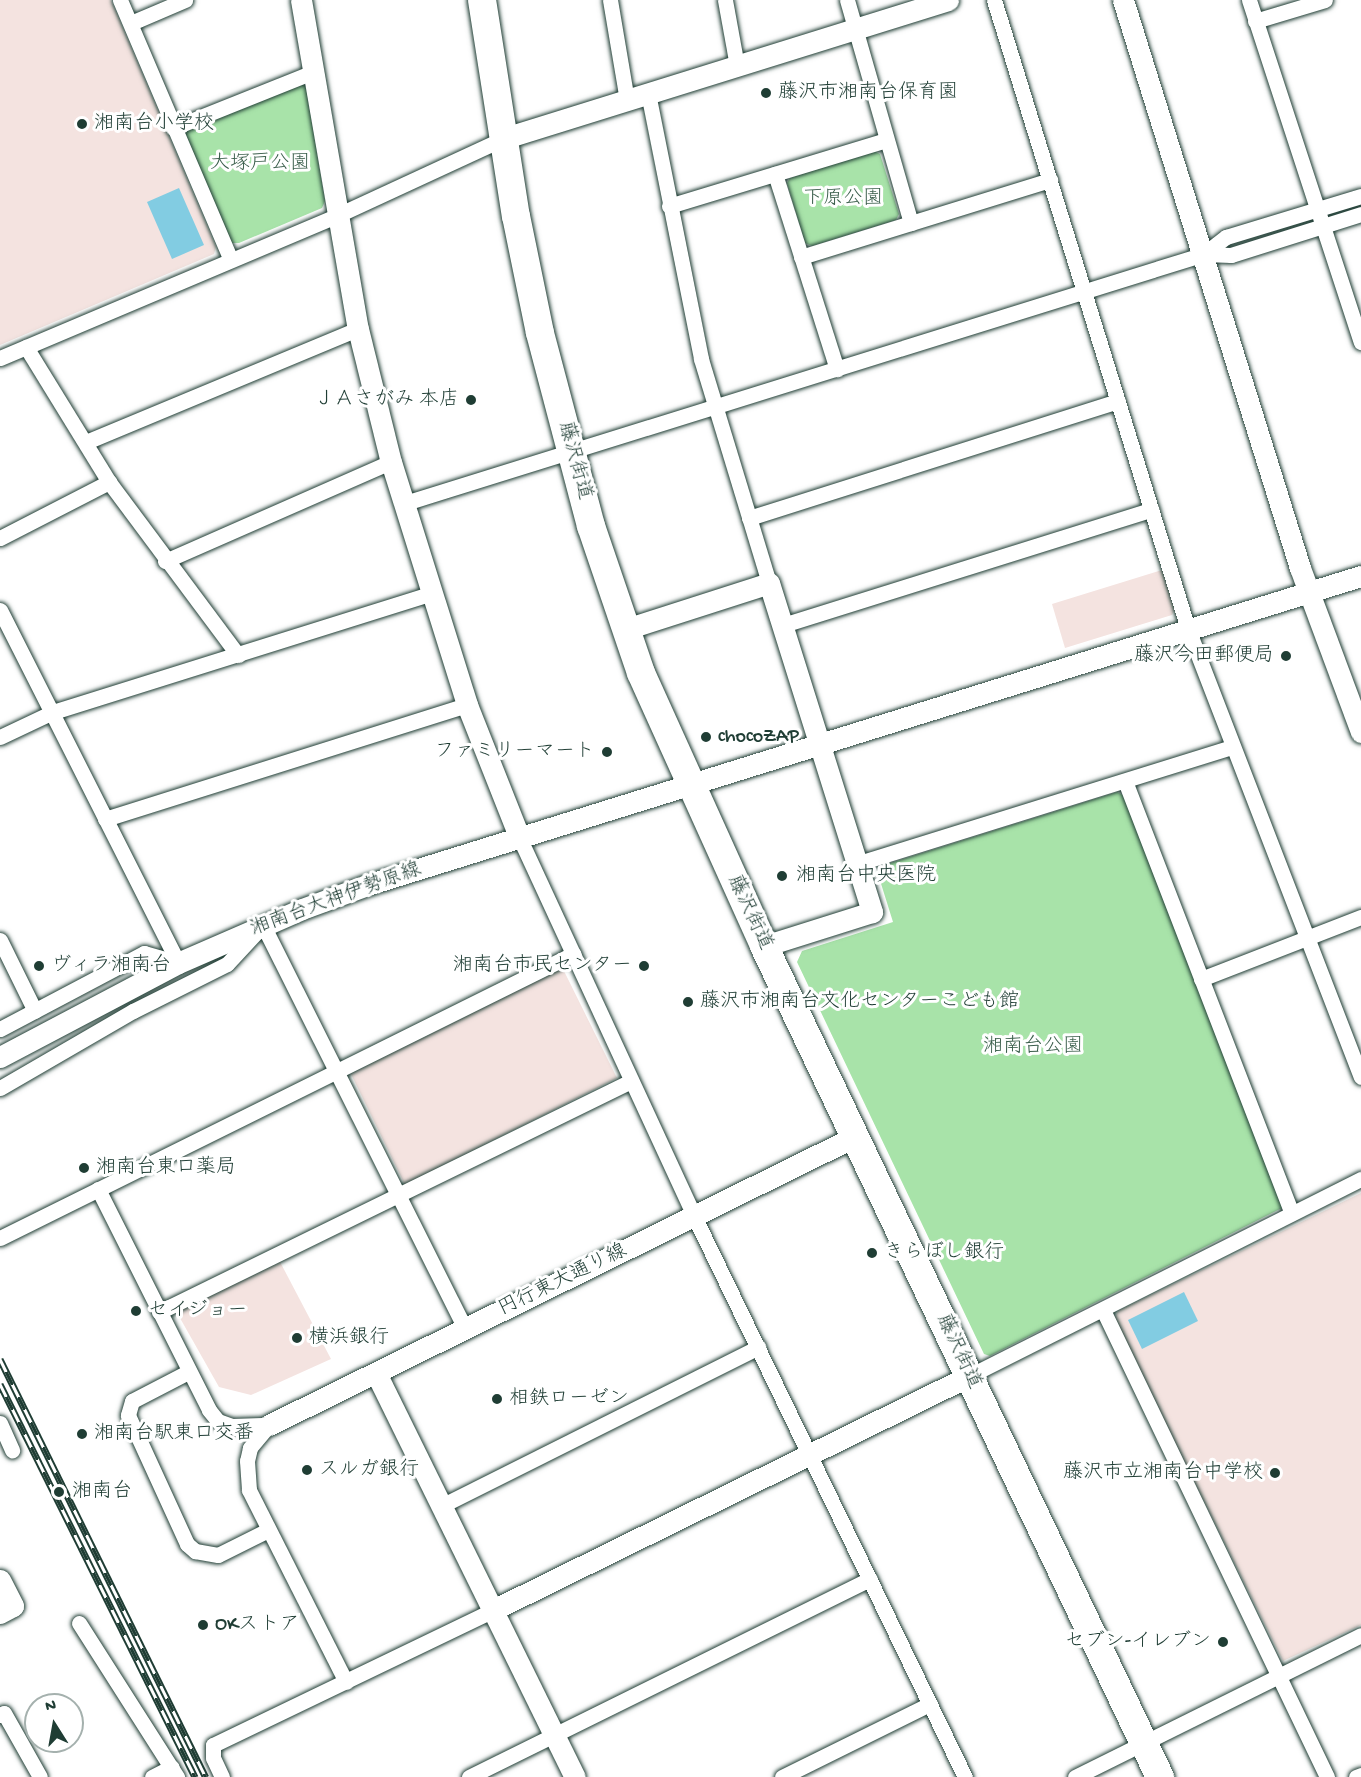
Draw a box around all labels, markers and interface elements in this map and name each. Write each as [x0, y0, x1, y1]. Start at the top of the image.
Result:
place label: 藤沢市湘南台保育園 [778, 81, 958, 105]
marker: 藤沢市湘南台保育園 [759, 86, 773, 100]
place label: 湘南台小学校 [94, 112, 214, 136]
marker: 湘南台小学校 [75, 117, 89, 131]
park label: 大塚戸公園 [210, 152, 310, 176]
park label: 下原公園 [803, 187, 883, 211]
place label: ＪＡさがみ 本店 [314, 388, 459, 412]
marker: ＪＡさがみ 本店 [464, 393, 478, 407]
street label: 藤沢街道 [552, 419, 596, 503]
place label: 藤沢今田郵便局 [1134, 644, 1274, 668]
marker: 藤沢今田郵便局 [1279, 649, 1293, 663]
place label: chocoZAP [718, 725, 799, 749]
marker: chocoZAP [699, 730, 713, 744]
place label: ファミリーマート [435, 740, 595, 764]
marker: ファミリーマート [600, 745, 614, 759]
street label: 湘南台大神伊勢原線 [247, 858, 425, 942]
place label: 湘南台中央医院 [796, 864, 936, 888]
marker: 湘南台中央医院 [773, 867, 791, 885]
street label: 藤沢街道 [721, 872, 777, 954]
place label: ヴィラ湘南台 [51, 954, 171, 978]
place label: 湘南台市民センター [452, 954, 632, 978]
marker: ヴィラ湘南台 [32, 959, 46, 973]
marker: 湘南台市民センター [637, 959, 651, 973]
place label: 藤沢市湘南台文化センターこども館 [700, 990, 1020, 1014]
marker: 藤沢市湘南台文化センターこども館 [681, 995, 695, 1009]
park label: 湘南台公園 [983, 1035, 1083, 1059]
place label: 湘南台東口薬局 [96, 1156, 236, 1180]
marker: 湘南台東口薬局 [77, 1161, 91, 1175]
street label: 円行東大通り線 [495, 1240, 631, 1322]
place label: きらぼし銀行 [884, 1241, 1004, 1265]
marker: きらぼし銀行 [865, 1246, 879, 1260]
place label: セイジョー [148, 1299, 248, 1323]
marker: セイジョー [129, 1304, 143, 1318]
street label: 藤沢街道 [930, 1311, 986, 1393]
place label: 横浜銀行 [309, 1326, 389, 1350]
marker: 横浜銀行 [290, 1331, 304, 1345]
place label: 相鉄ローゼン [509, 1387, 629, 1411]
marker: 相鉄ローゼン [490, 1392, 504, 1406]
place label: 湘南台駅東口交番 [94, 1422, 254, 1446]
marker: 湘南台駅東口交番 [75, 1427, 89, 1441]
place label: スルガ銀行 [319, 1458, 419, 1482]
place label: 藤沢市立湘南台中学校 [1063, 1461, 1263, 1485]
marker: スルガ銀行 [300, 1463, 314, 1477]
marker: 藤沢市立湘南台中学校 [1268, 1466, 1282, 1480]
place label: 湘南台 [72, 1480, 132, 1504]
marker: 湘南台 [50, 1483, 68, 1501]
place label: OKストア [215, 1613, 298, 1637]
marker: OKストア [196, 1618, 210, 1632]
place label: セブン-イレブン [1065, 1630, 1211, 1654]
marker: セブン-イレブン [1216, 1635, 1230, 1649]
north arrow [24, 1693, 84, 1753]
text: N [44, 1696, 58, 1717]

